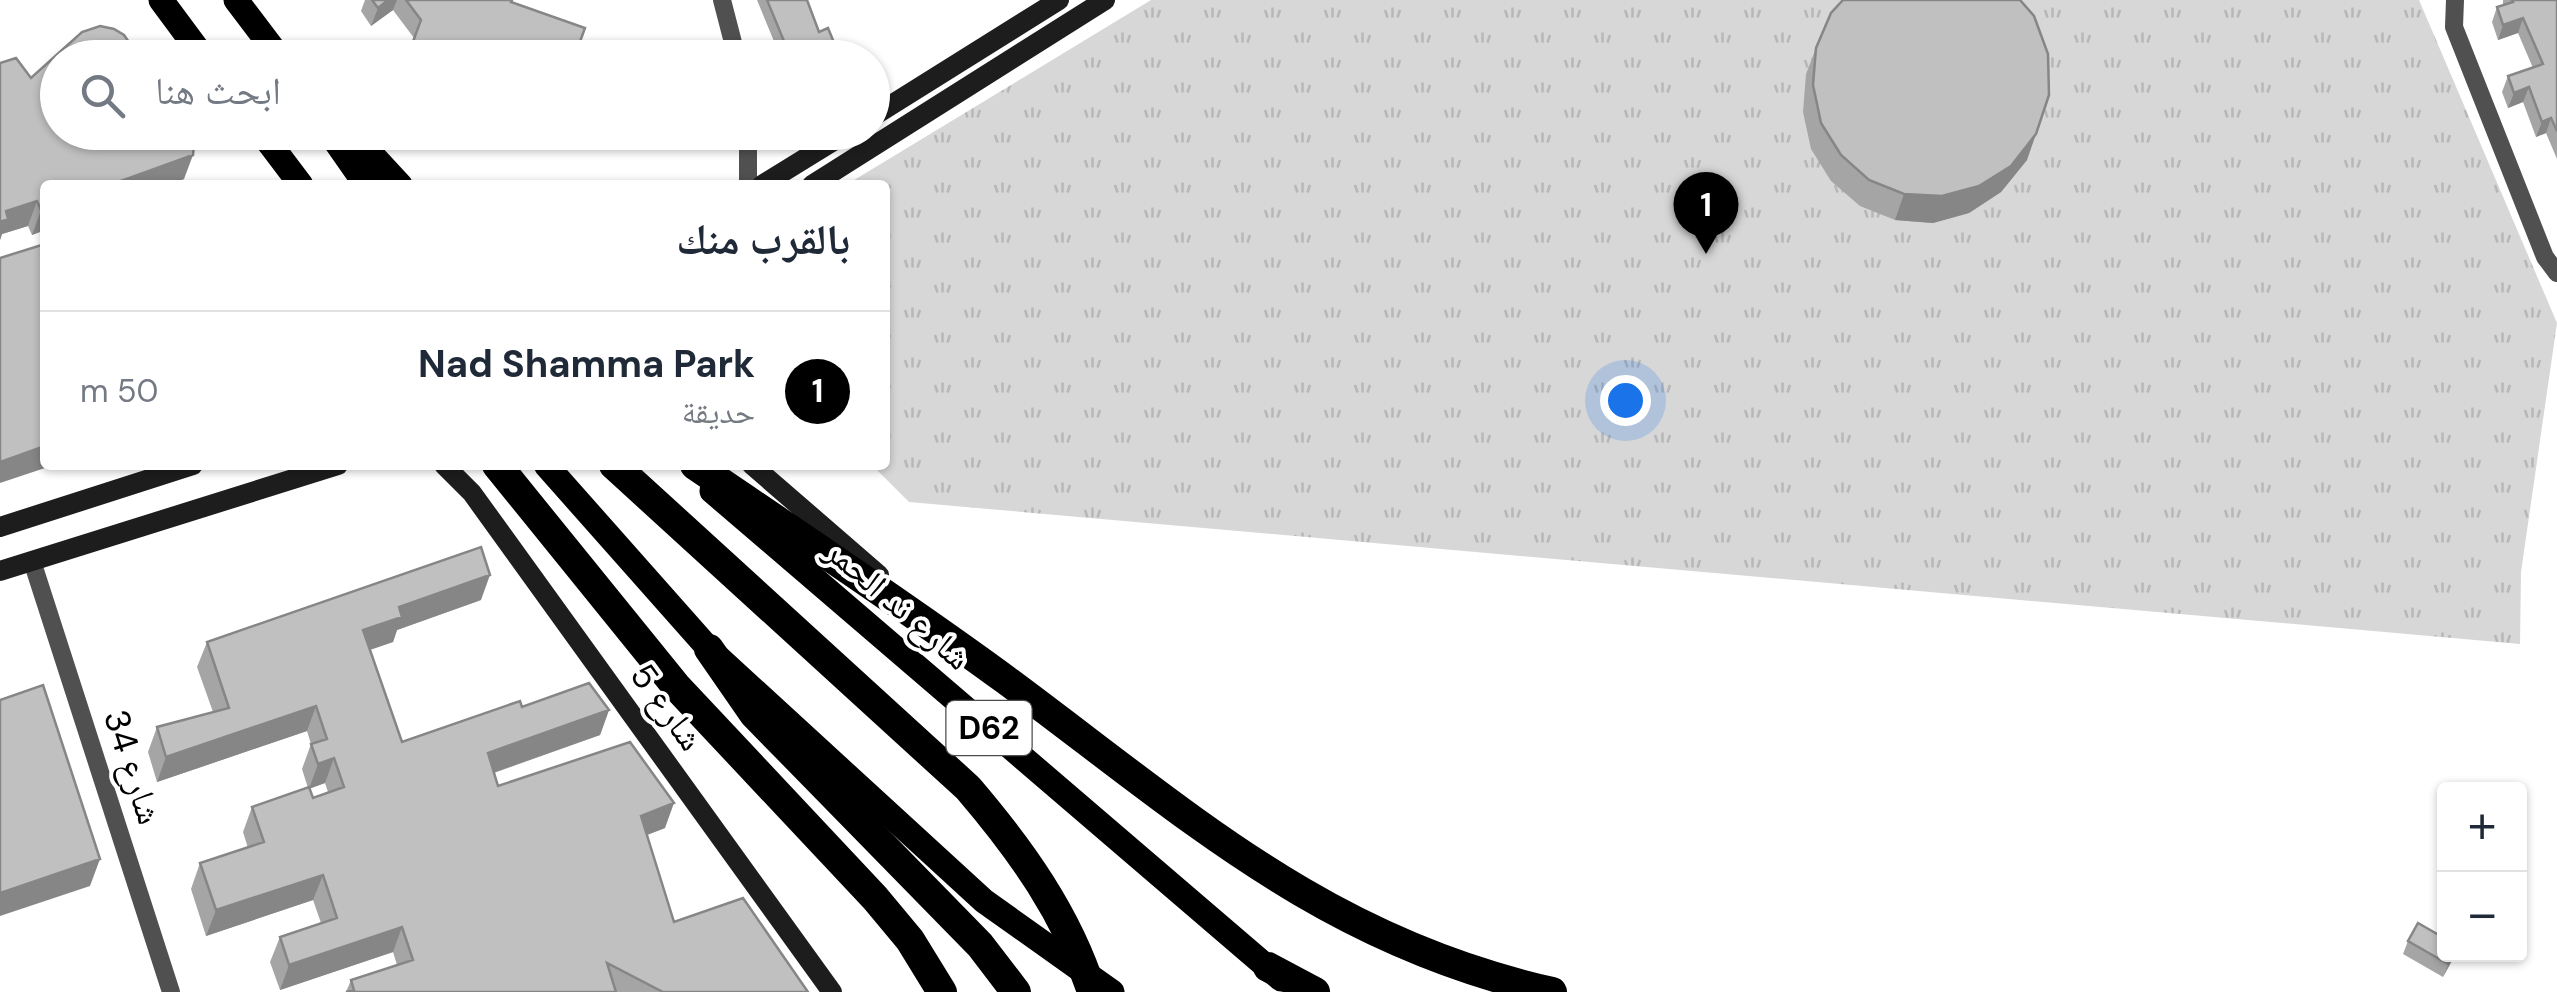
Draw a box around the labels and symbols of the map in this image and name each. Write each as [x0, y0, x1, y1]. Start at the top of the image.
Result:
pin: 1 [1674, 172, 1738, 254]
your location [1600, 375, 1651, 426]
street label: شارع ند الحمر [815, 527, 981, 680]
street label: شارع 5 [620, 654, 714, 760]
road number: D62 [946, 701, 1032, 755]
street label: شارع 34 [93, 704, 173, 830]

